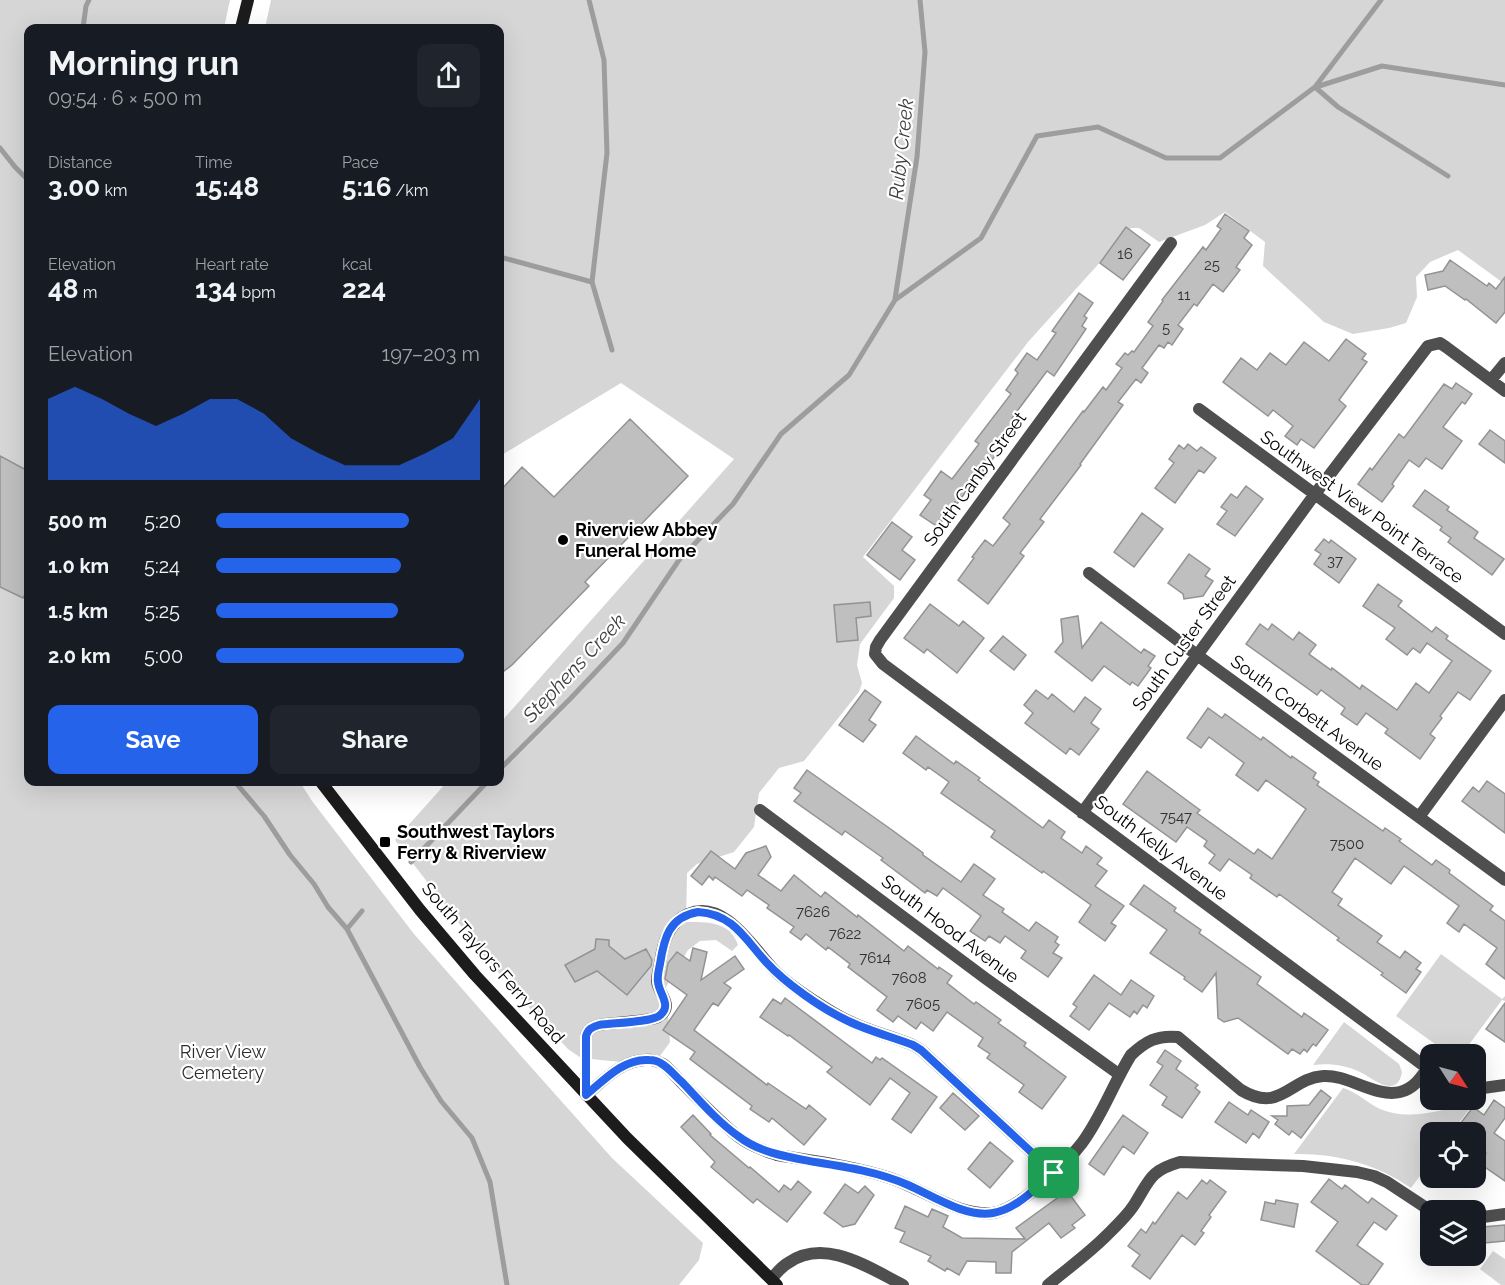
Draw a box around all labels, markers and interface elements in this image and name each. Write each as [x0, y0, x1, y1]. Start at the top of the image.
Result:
text: Morning run [48, 44, 239, 83]
button: share [417, 44, 480, 107]
text: 09:54 · 6 × 500 m [48, 86, 202, 110]
water label: Ruby Creek [884, 97, 918, 201]
text: Distance [48, 153, 112, 172]
text: Time [195, 153, 232, 172]
text: Pace [342, 153, 379, 172]
text: 3.00 [48, 172, 100, 202]
text: 15:48 [195, 172, 259, 202]
text: 5:16 [342, 172, 391, 202]
text: km [100, 181, 128, 200]
text: /km [391, 181, 428, 200]
house number: 16 [1117, 245, 1133, 263]
text: Elevation [48, 255, 116, 274]
text: Heart rate [195, 255, 269, 274]
text: kcal [342, 255, 372, 274]
house number: 25 [1204, 256, 1220, 274]
text: 48 [48, 274, 79, 304]
text: 134 [195, 274, 237, 304]
text: 224 [342, 274, 386, 304]
text: m [79, 283, 97, 302]
text: bpm [237, 283, 276, 302]
house number: 11 [1178, 286, 1191, 304]
house number: 5 [1162, 319, 1170, 337]
text: Elevation [48, 342, 133, 366]
text: 197–203 m [382, 342, 480, 366]
street label: South Canby Street [919, 408, 1030, 550]
street label: Southwest View Point Terrace [1257, 426, 1468, 588]
text: 500 m [48, 509, 107, 533]
text: 5:20 [144, 509, 181, 533]
place label: Riverview Abbey Funeral Home [575, 519, 718, 561]
marker: Riverview Abbey Funeral Home [556, 533, 570, 547]
house number: 37 [1327, 552, 1343, 570]
text: 1.0 km [48, 554, 109, 578]
text: 5:24 [144, 554, 180, 578]
street label: South Custer Street [1127, 571, 1240, 714]
text: 1.5 km [48, 599, 108, 623]
text: 5:25 [144, 599, 180, 623]
water label: Stephens Creek [517, 609, 631, 728]
text: 2.0 km [48, 644, 111, 668]
text: 5:00 [144, 644, 183, 668]
street label: South Corbett Avenue [1227, 650, 1388, 775]
button: Save [48, 705, 258, 774]
button: Share [270, 705, 480, 774]
street label: South Kelly Avenue [1091, 791, 1232, 905]
house number: 7547 [1160, 808, 1192, 826]
place label: Southwest Taylors Ferry & Riverview [397, 821, 555, 863]
marker: Southwest Taylors Ferry & Riverview [378, 835, 392, 849]
house number: 7500 [1330, 835, 1364, 853]
street label: South Hood Avenue [878, 870, 1023, 987]
street label: South Taylors Ferry Road [418, 878, 569, 1048]
house number: 7626 [796, 903, 830, 921]
house number: 7622 [829, 925, 862, 943]
house number: 7614 [859, 949, 891, 967]
house number: 7608 [891, 969, 927, 987]
house number: 7605 [906, 995, 940, 1013]
park label: River View Cemetery [180, 1041, 267, 1083]
north arrow [1420, 1044, 1486, 1110]
map controls [1420, 1044, 1486, 1266]
button: locate [1420, 1122, 1486, 1188]
pin [1028, 1147, 1079, 1198]
icon: arrive [1037, 1156, 1070, 1189]
button: layers [1420, 1200, 1486, 1266]

